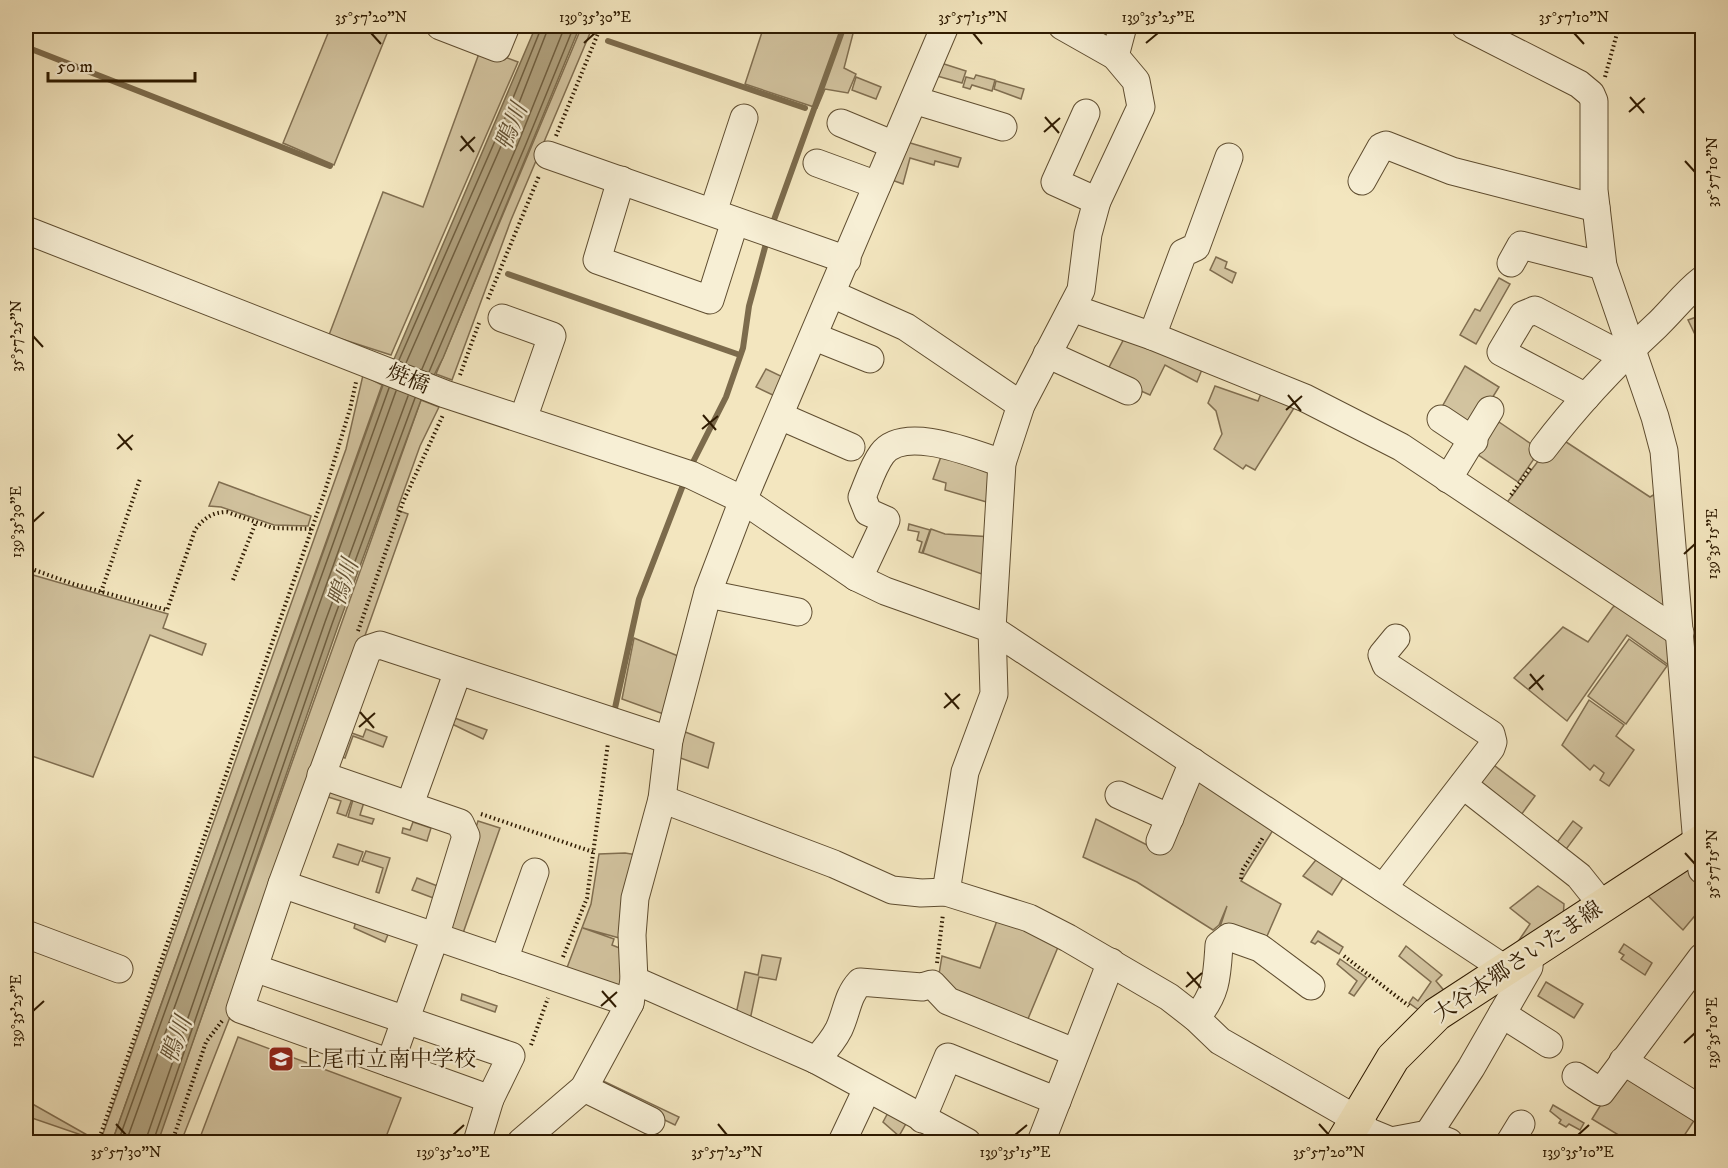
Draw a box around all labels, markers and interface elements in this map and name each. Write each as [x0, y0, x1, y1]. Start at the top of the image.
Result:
text: 35°57'20"N [335, 8, 407, 27]
text: 139°35'30"E [559, 8, 631, 27]
text: 35°57'15"N [938, 8, 1008, 27]
text: 139°35'25"E [1121, 8, 1195, 27]
text: 35°57'10"N [1539, 8, 1609, 27]
scale bar [48, 45, 195, 83]
text: 50 m [57, 56, 93, 78]
water label: 鴨川 [489, 96, 536, 155]
text: 35°57'10"N [1703, 137, 1722, 207]
text: 35°57'25"N [7, 300, 26, 372]
street label: 焼橋 [383, 358, 433, 400]
text: 139°35'30"E [7, 486, 26, 558]
text: 139°35'15"E [1703, 508, 1722, 580]
water label: 鴨川 [322, 553, 367, 611]
text: 35°57'15"N [1703, 829, 1722, 899]
street label: 大谷本郷さいたま線 [1428, 895, 1608, 1029]
text: 139°35'25"E [7, 974, 26, 1048]
text: 139°35'10"E [1703, 997, 1722, 1069]
water label: 鴨川 [155, 1009, 200, 1068]
school or university icon: 上尾市立南中学校 [266, 1044, 296, 1074]
place label: 上尾市立南中学校 [300, 1046, 476, 1073]
text: 35°57'30"N [91, 1143, 161, 1162]
text: 139°35'20"E [416, 1143, 490, 1162]
text: 35°57'25"N [691, 1143, 763, 1162]
text: 139°35'15"E [979, 1143, 1051, 1162]
text: 35°57'20"N [1293, 1143, 1365, 1162]
text: 139°35'10"E [1542, 1143, 1614, 1162]

